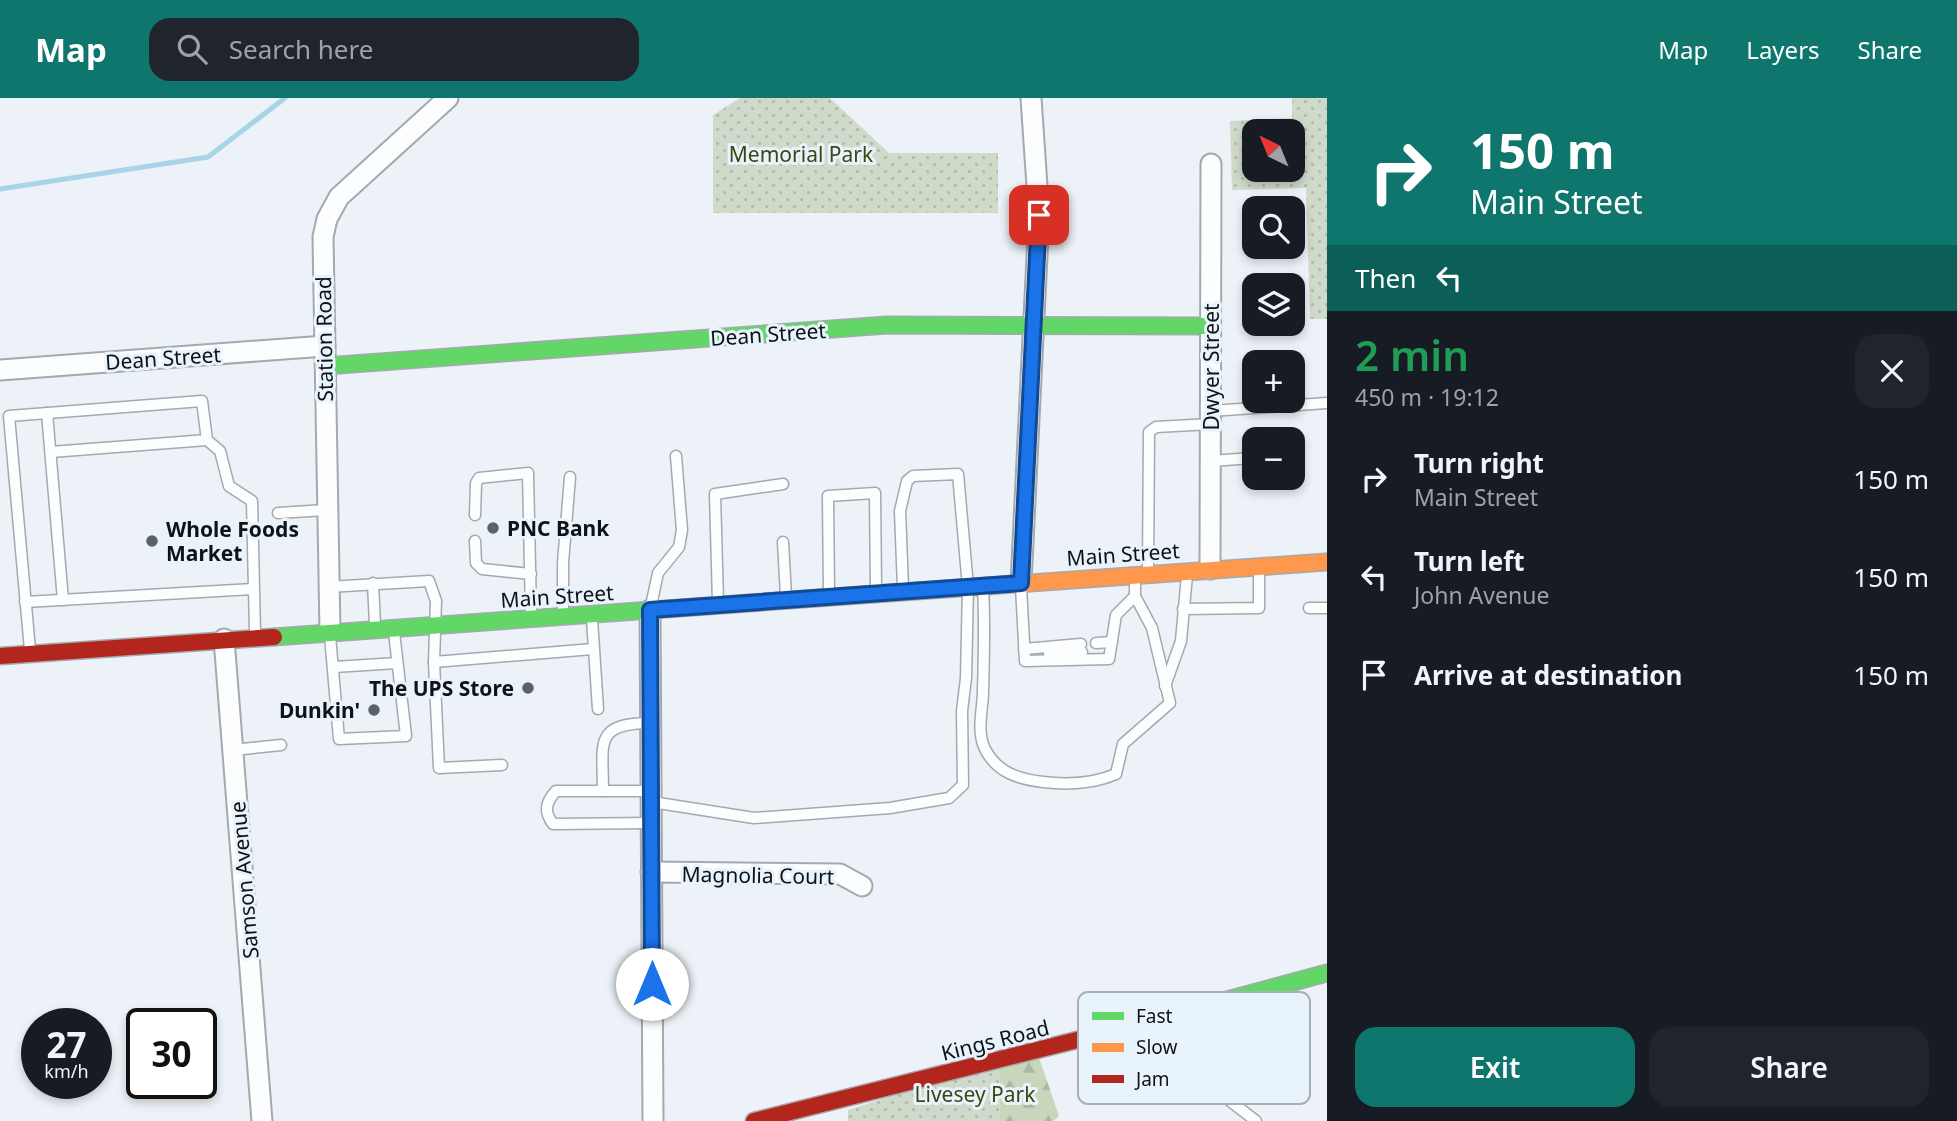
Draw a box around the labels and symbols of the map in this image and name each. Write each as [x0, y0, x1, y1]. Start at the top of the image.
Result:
north arrow [1242, 119, 1306, 182]
park label: Memorial Park [729, 140, 874, 168]
pin [1009, 185, 1069, 245]
street label: Station Road [309, 276, 339, 402]
street label: Dwyer Street [1197, 303, 1225, 431]
street label: Dean Street [709, 316, 827, 352]
street label: Dean Street [104, 340, 222, 376]
place label: PNC Bank [507, 514, 610, 542]
place label: Whole Foods Market [166, 515, 299, 567]
marker: PNC Bank [485, 520, 501, 536]
marker: Whole Foods Market [144, 533, 160, 549]
street label: Main Street [1065, 536, 1181, 572]
street label: Main Street [499, 578, 615, 614]
place label: The UPS Store [369, 674, 514, 702]
marker: The UPS Store [520, 680, 536, 696]
place label: Dunkin' [279, 696, 360, 724]
marker: Dunkin' [366, 702, 382, 718]
street label: Samson Avenue [223, 800, 265, 960]
street label: Magnolia Court [681, 860, 835, 890]
position arrow [615, 947, 689, 1021]
legend [1078, 992, 1310, 1104]
text: Fast [1136, 1003, 1173, 1029]
speed limit sign: 30 [126, 1008, 217, 1099]
street label: Kings Road [938, 1013, 1052, 1067]
text: Slow [1136, 1034, 1177, 1060]
text: Jam [1134, 1066, 1170, 1092]
park label: Livesey Park [915, 1080, 1036, 1108]

